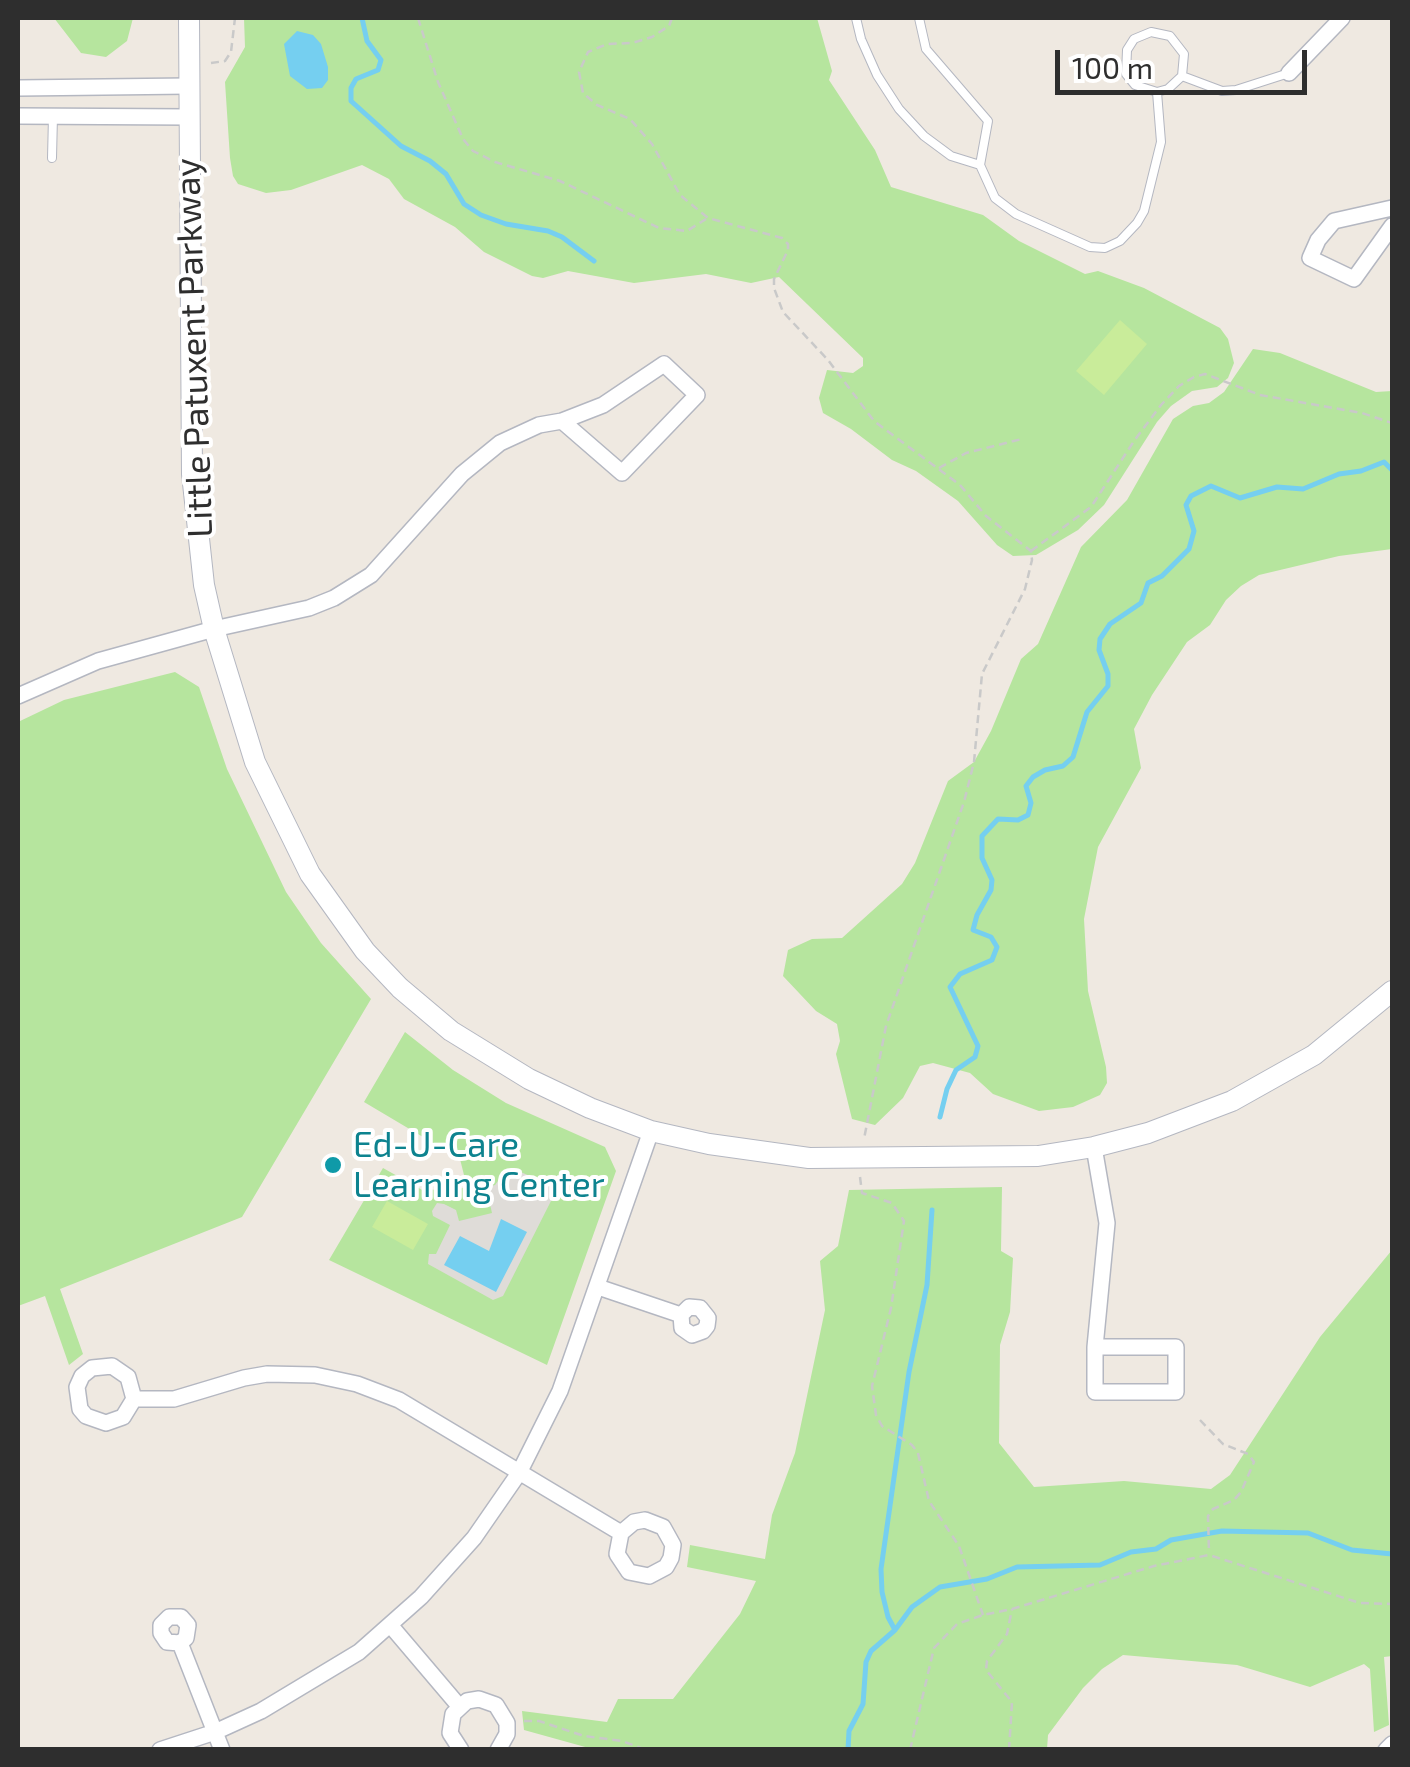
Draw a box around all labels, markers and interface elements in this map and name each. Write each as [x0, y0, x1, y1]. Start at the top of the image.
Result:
scale bar [1060, 30, 1312, 92]
text: 100 m [1072, 49, 1153, 85]
street label: Little Patuxent Parkway [166, 158, 222, 538]
place label: Ed-U-Care Learning Center [353, 1124, 605, 1206]
marker: Ed-U-Care Learning Center [322, 1154, 344, 1176]

